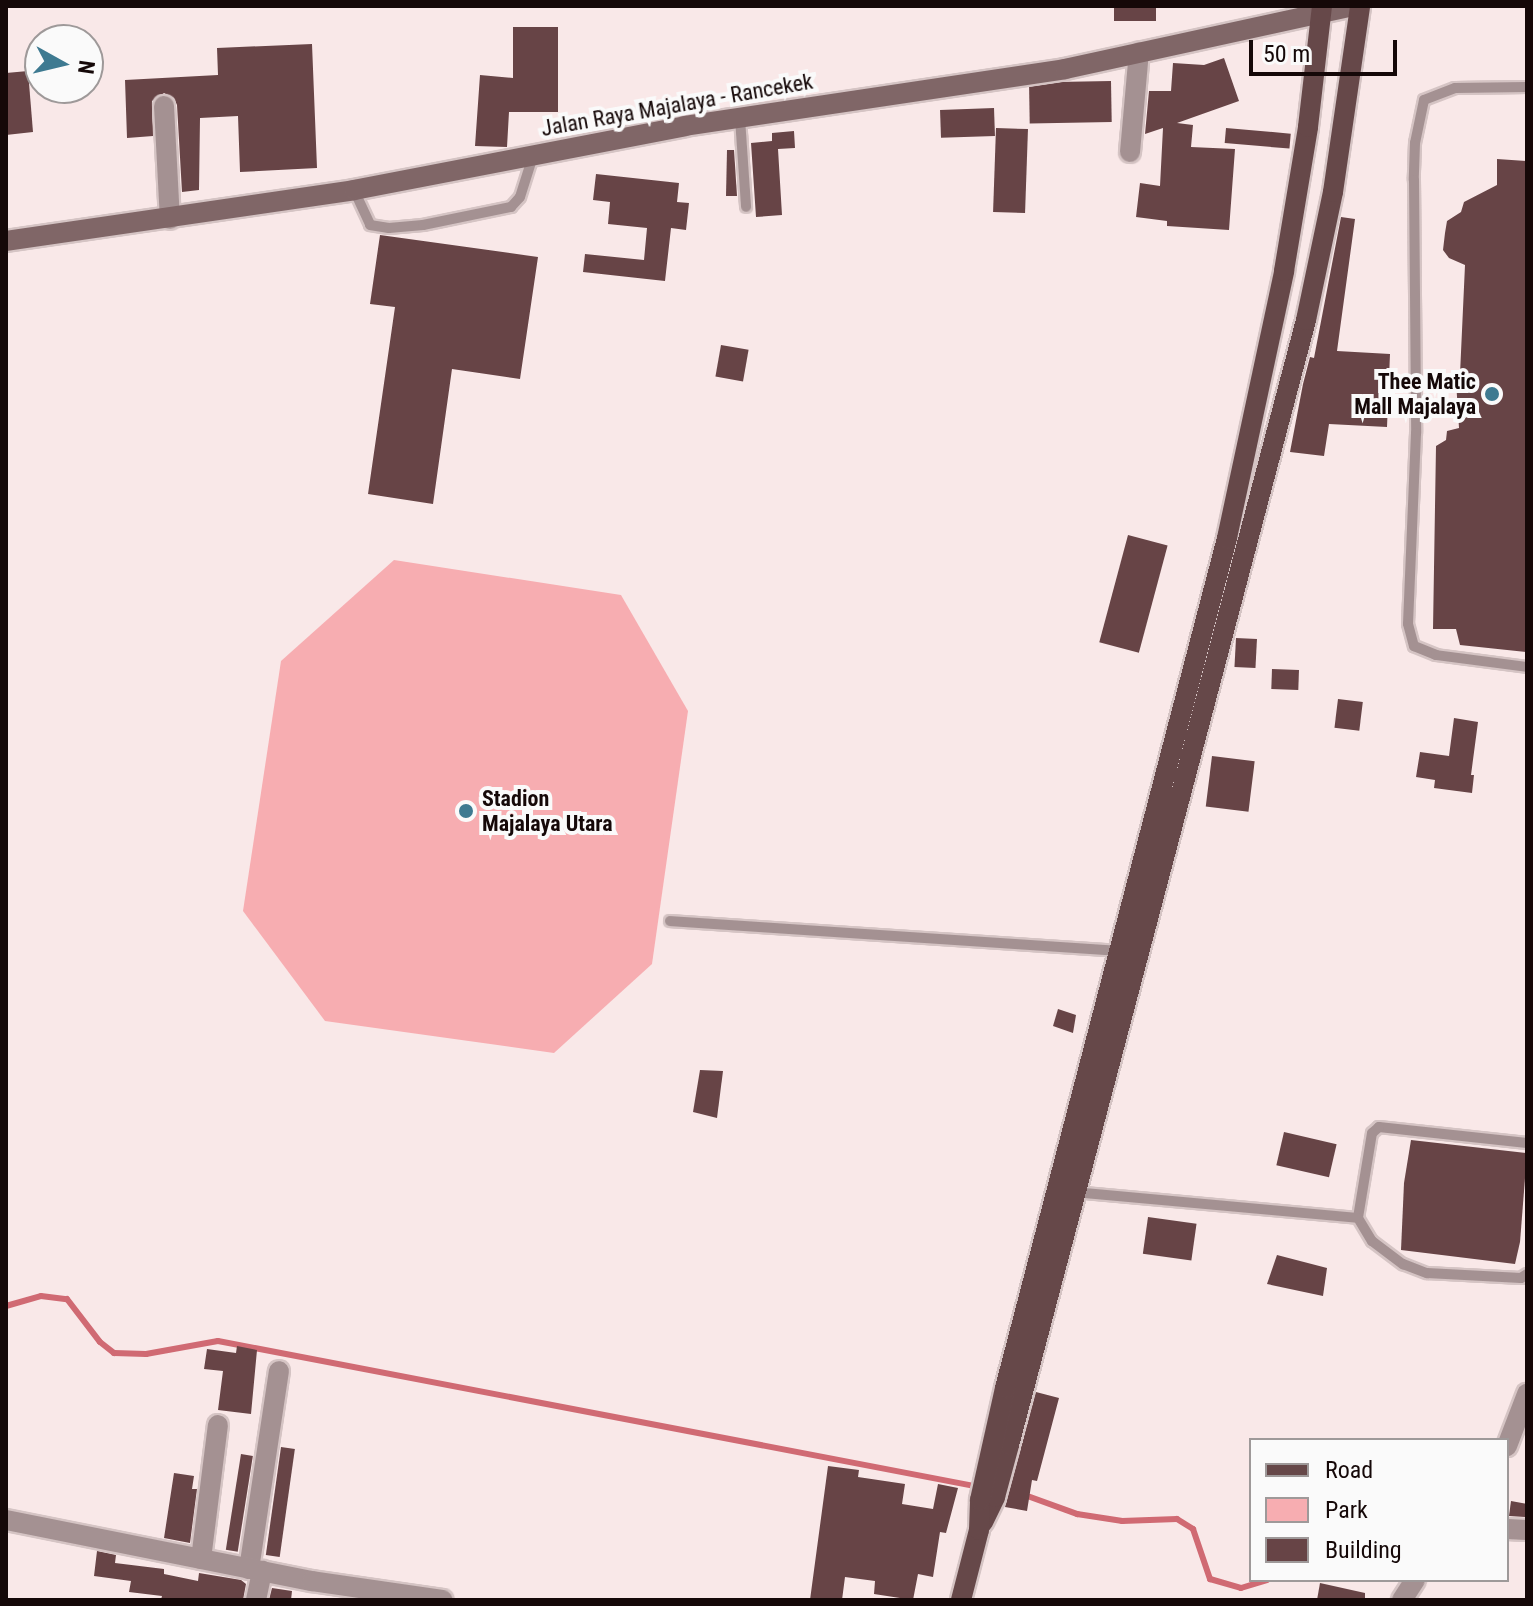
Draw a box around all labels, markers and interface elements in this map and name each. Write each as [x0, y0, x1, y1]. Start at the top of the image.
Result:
north arrow [24, 24, 104, 104]
scale bar [1253, 24, 1401, 74]
text: 50 m [1263, 40, 1310, 68]
text: N [73, 59, 100, 76]
street label: Jalan Raya Majalaya - Rancekek [539, 68, 815, 142]
place label: Thee Matic Mall Majalaya [1354, 368, 1476, 420]
marker: Thee Matic Mall Majalaya [1483, 385, 1501, 403]
place label: Stadion Majalaya Utara [482, 785, 613, 836]
marker: Stadion Majalaya Utara [457, 802, 475, 820]
legend [1249, 1438, 1509, 1582]
text: Road [1325, 1456, 1373, 1484]
text: Park [1325, 1496, 1368, 1524]
text: Building [1325, 1536, 1402, 1564]

